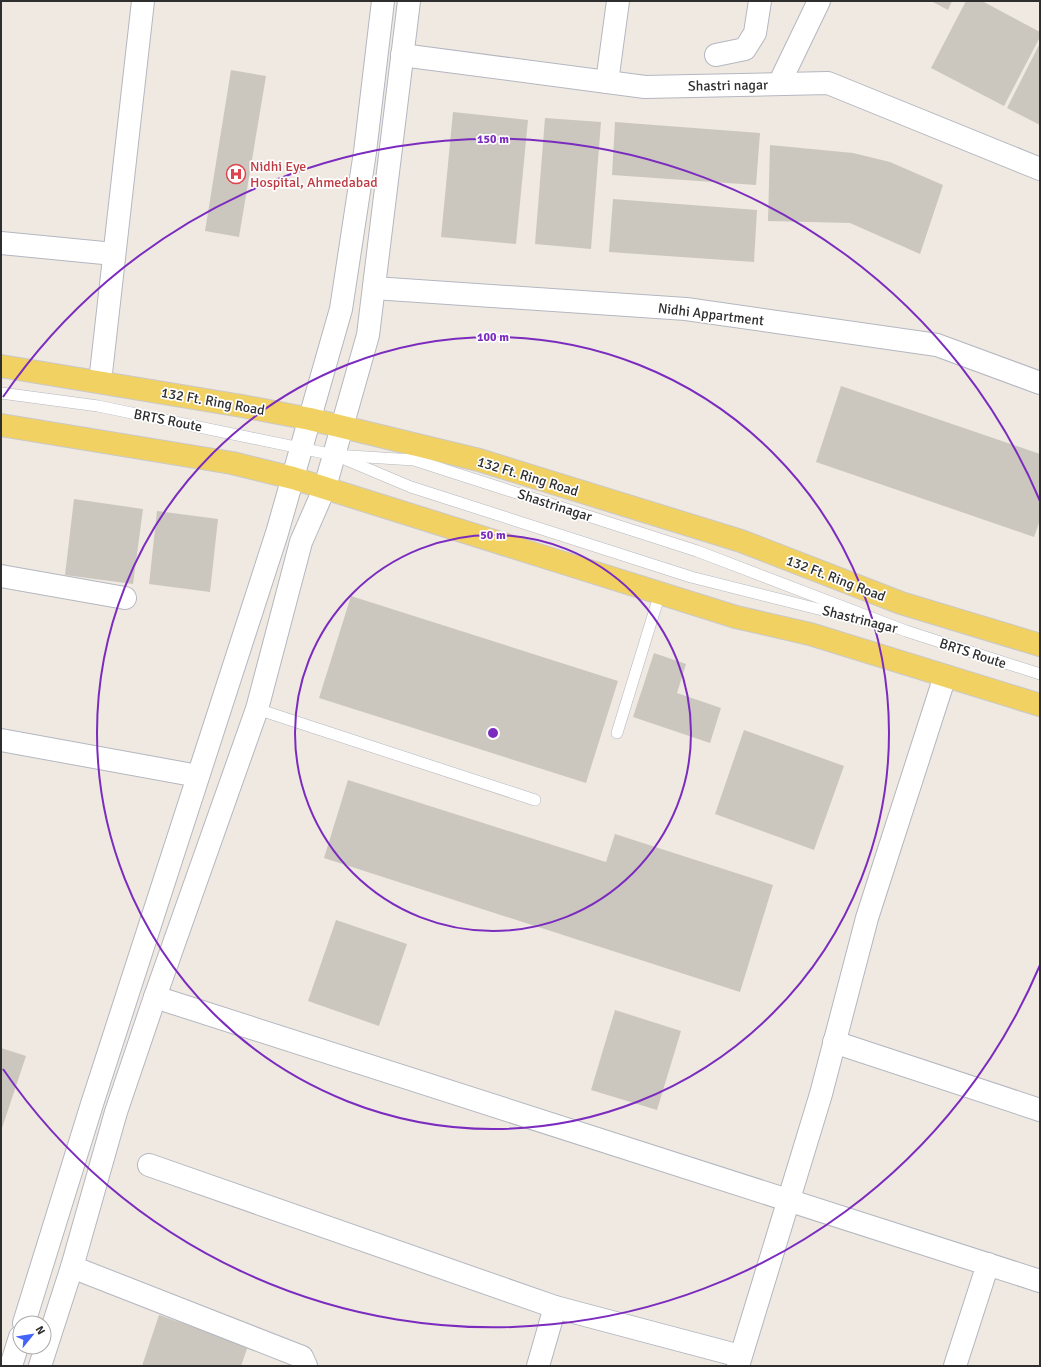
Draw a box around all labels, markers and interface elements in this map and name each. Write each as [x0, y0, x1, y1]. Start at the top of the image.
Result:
street label: Shastri nagar [688, 76, 769, 95]
text: 150 m [477, 132, 509, 147]
place label: Nidhi Eye Hospital, Ahmedabad [250, 158, 378, 191]
hospital icon: Nidhi Eye Hospital, Ahmedabad [225, 163, 247, 185]
street label: Nidhi Appartment [657, 300, 765, 329]
text: 100 m [477, 330, 509, 345]
street label: 132 Ft. Ring Road [160, 384, 266, 419]
street label: BRTS Route [132, 406, 204, 435]
street label: 132 Ft. Ring Road [475, 453, 580, 500]
street label: Shastrinagar [516, 485, 595, 526]
text: 50 m [480, 528, 506, 543]
street label: 132 Ft. Ring Road [784, 552, 888, 605]
street label: Shastrinagar [820, 602, 900, 637]
street label: BRTS Route [937, 635, 1008, 672]
centre of rings [486, 726, 500, 740]
north arrow [12, 1315, 52, 1355]
text: N [33, 1324, 48, 1337]

